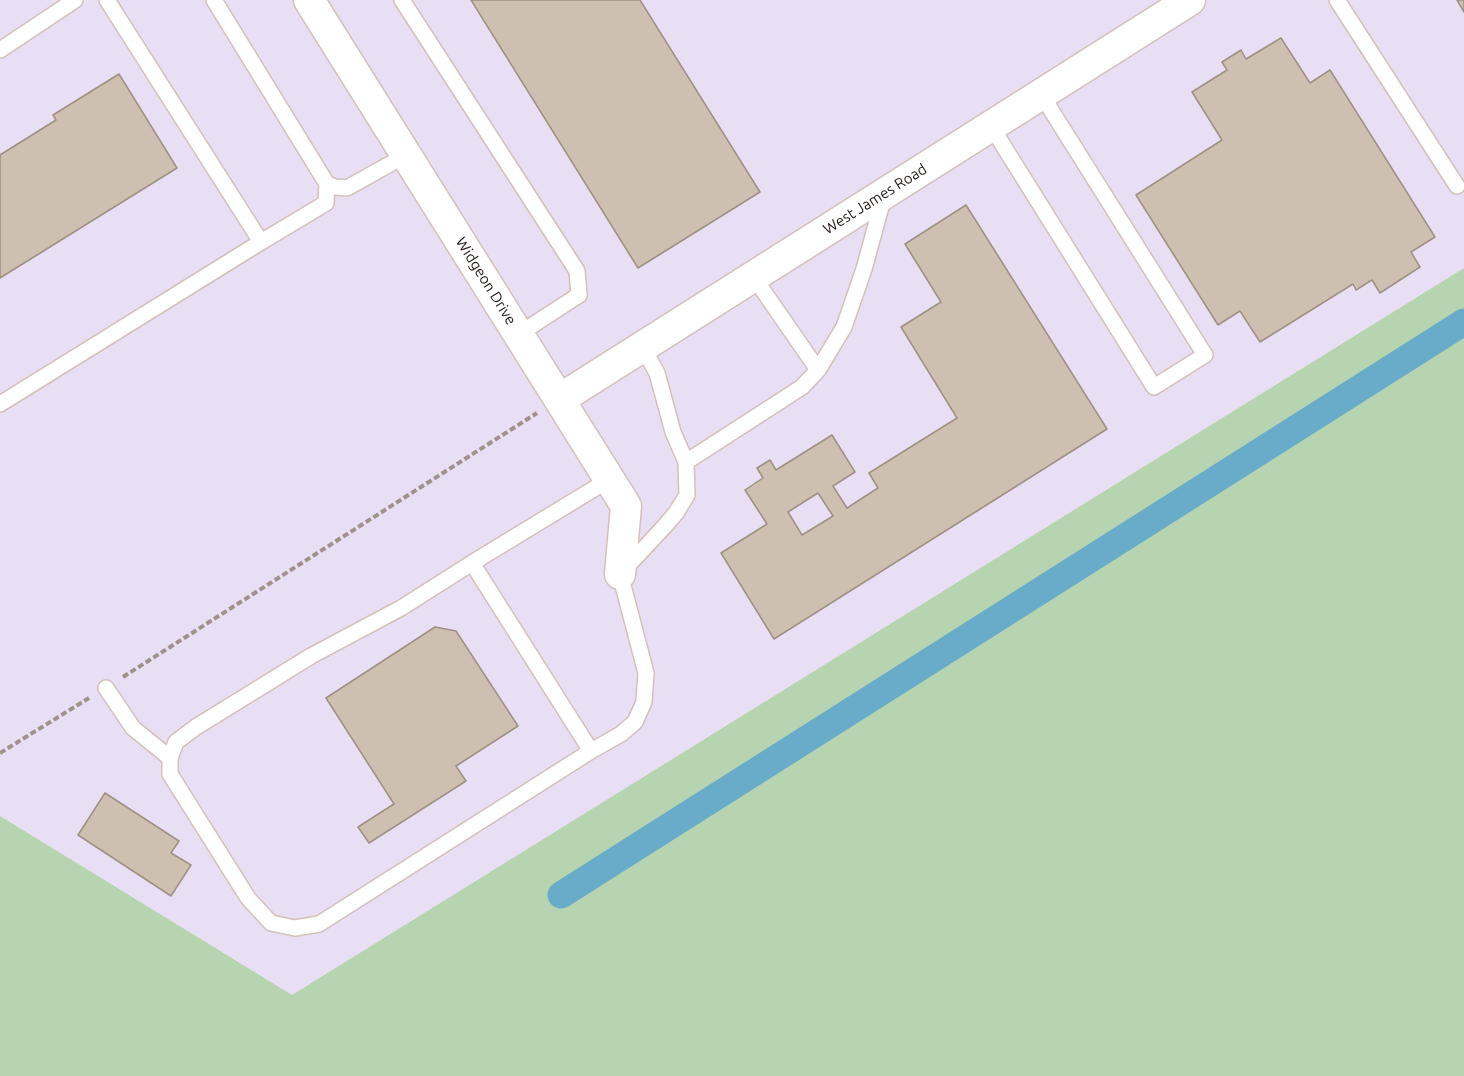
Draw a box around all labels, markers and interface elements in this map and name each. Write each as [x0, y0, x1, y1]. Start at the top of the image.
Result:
street label: West James Road [820, 160, 930, 238]
street label: Widgeon Drive [452, 234, 520, 328]

